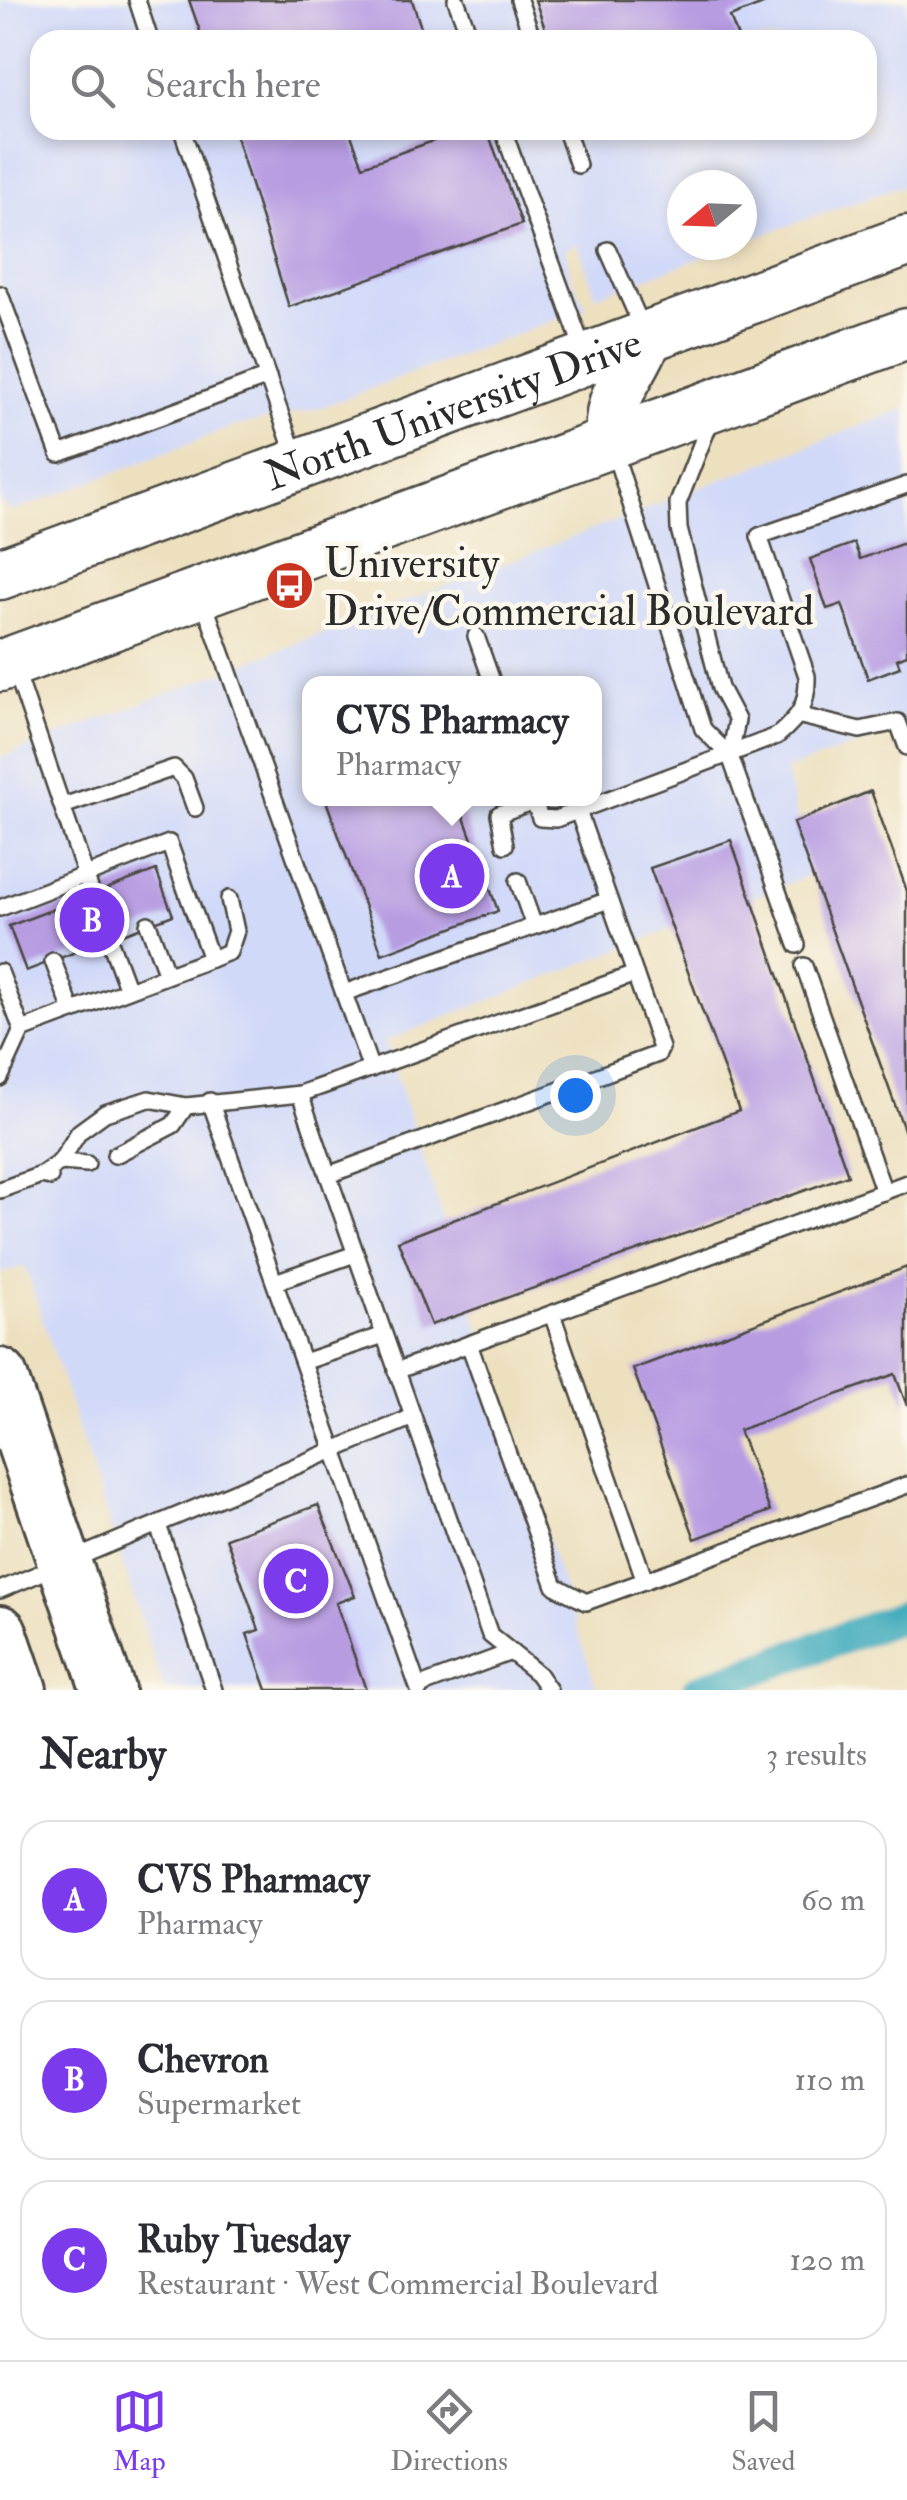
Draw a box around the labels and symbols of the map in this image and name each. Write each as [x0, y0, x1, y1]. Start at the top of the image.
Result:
north arrow [667, 170, 757, 260]
street label: North University Drive [258, 317, 649, 503]
place label: University Drive/Commercial Boulevard [324, 538, 814, 638]
bus stop icon: University Drive/Commercial Boulevard [263, 560, 315, 612]
pin: A [420, 838, 484, 914]
pin: B [59, 882, 124, 958]
your location [550, 1070, 601, 1121]
pin: C [264, 1544, 328, 1618]

